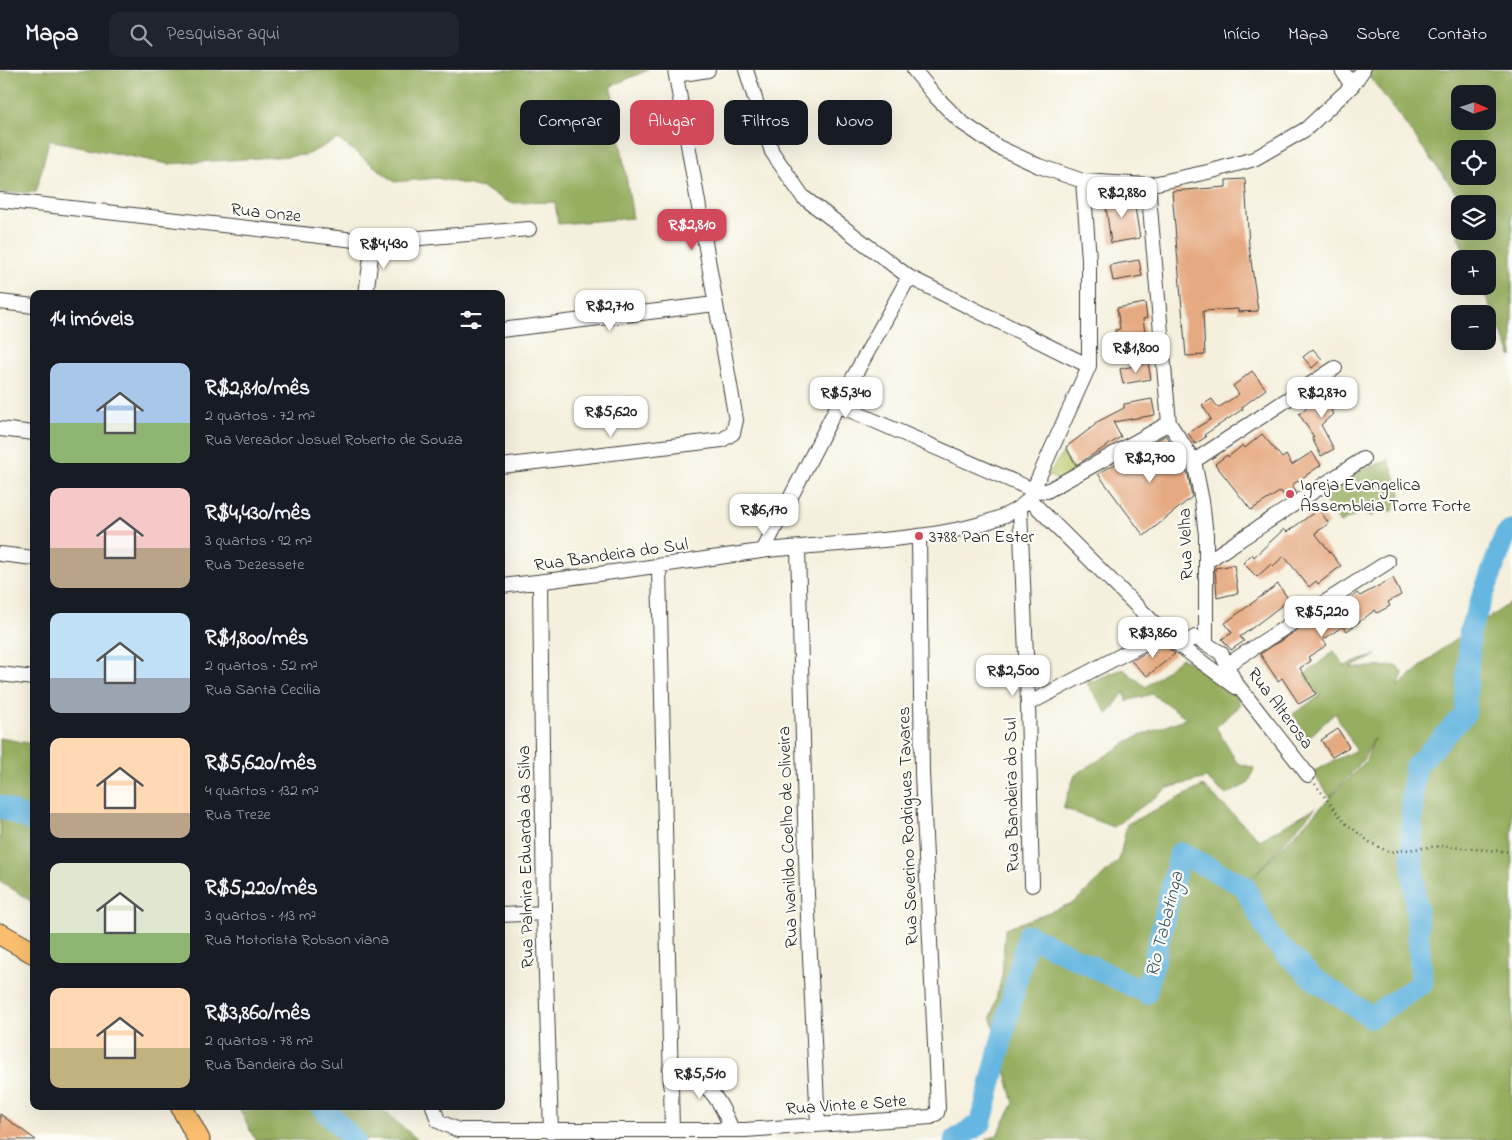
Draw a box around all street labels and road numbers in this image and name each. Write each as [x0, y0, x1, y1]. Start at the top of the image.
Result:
street label: Rua Onze [229, 197, 303, 231]
street label: Rua Velha [1173, 507, 1201, 580]
street label: Rua Bandeira do Sul [533, 532, 690, 580]
street label: Rua Alterosa [1240, 663, 1319, 756]
street label: Rua Severino Rodrigues Tavares [892, 706, 927, 946]
street label: Rua Bandeira do Sul [999, 717, 1027, 873]
street label: Rua Ivanildo Coelho de Oliveira [772, 726, 806, 948]
street label: Rua Palmira Eduarda da Silva [512, 745, 542, 969]
street label: Rua Vinte e Sete [785, 1089, 908, 1123]

